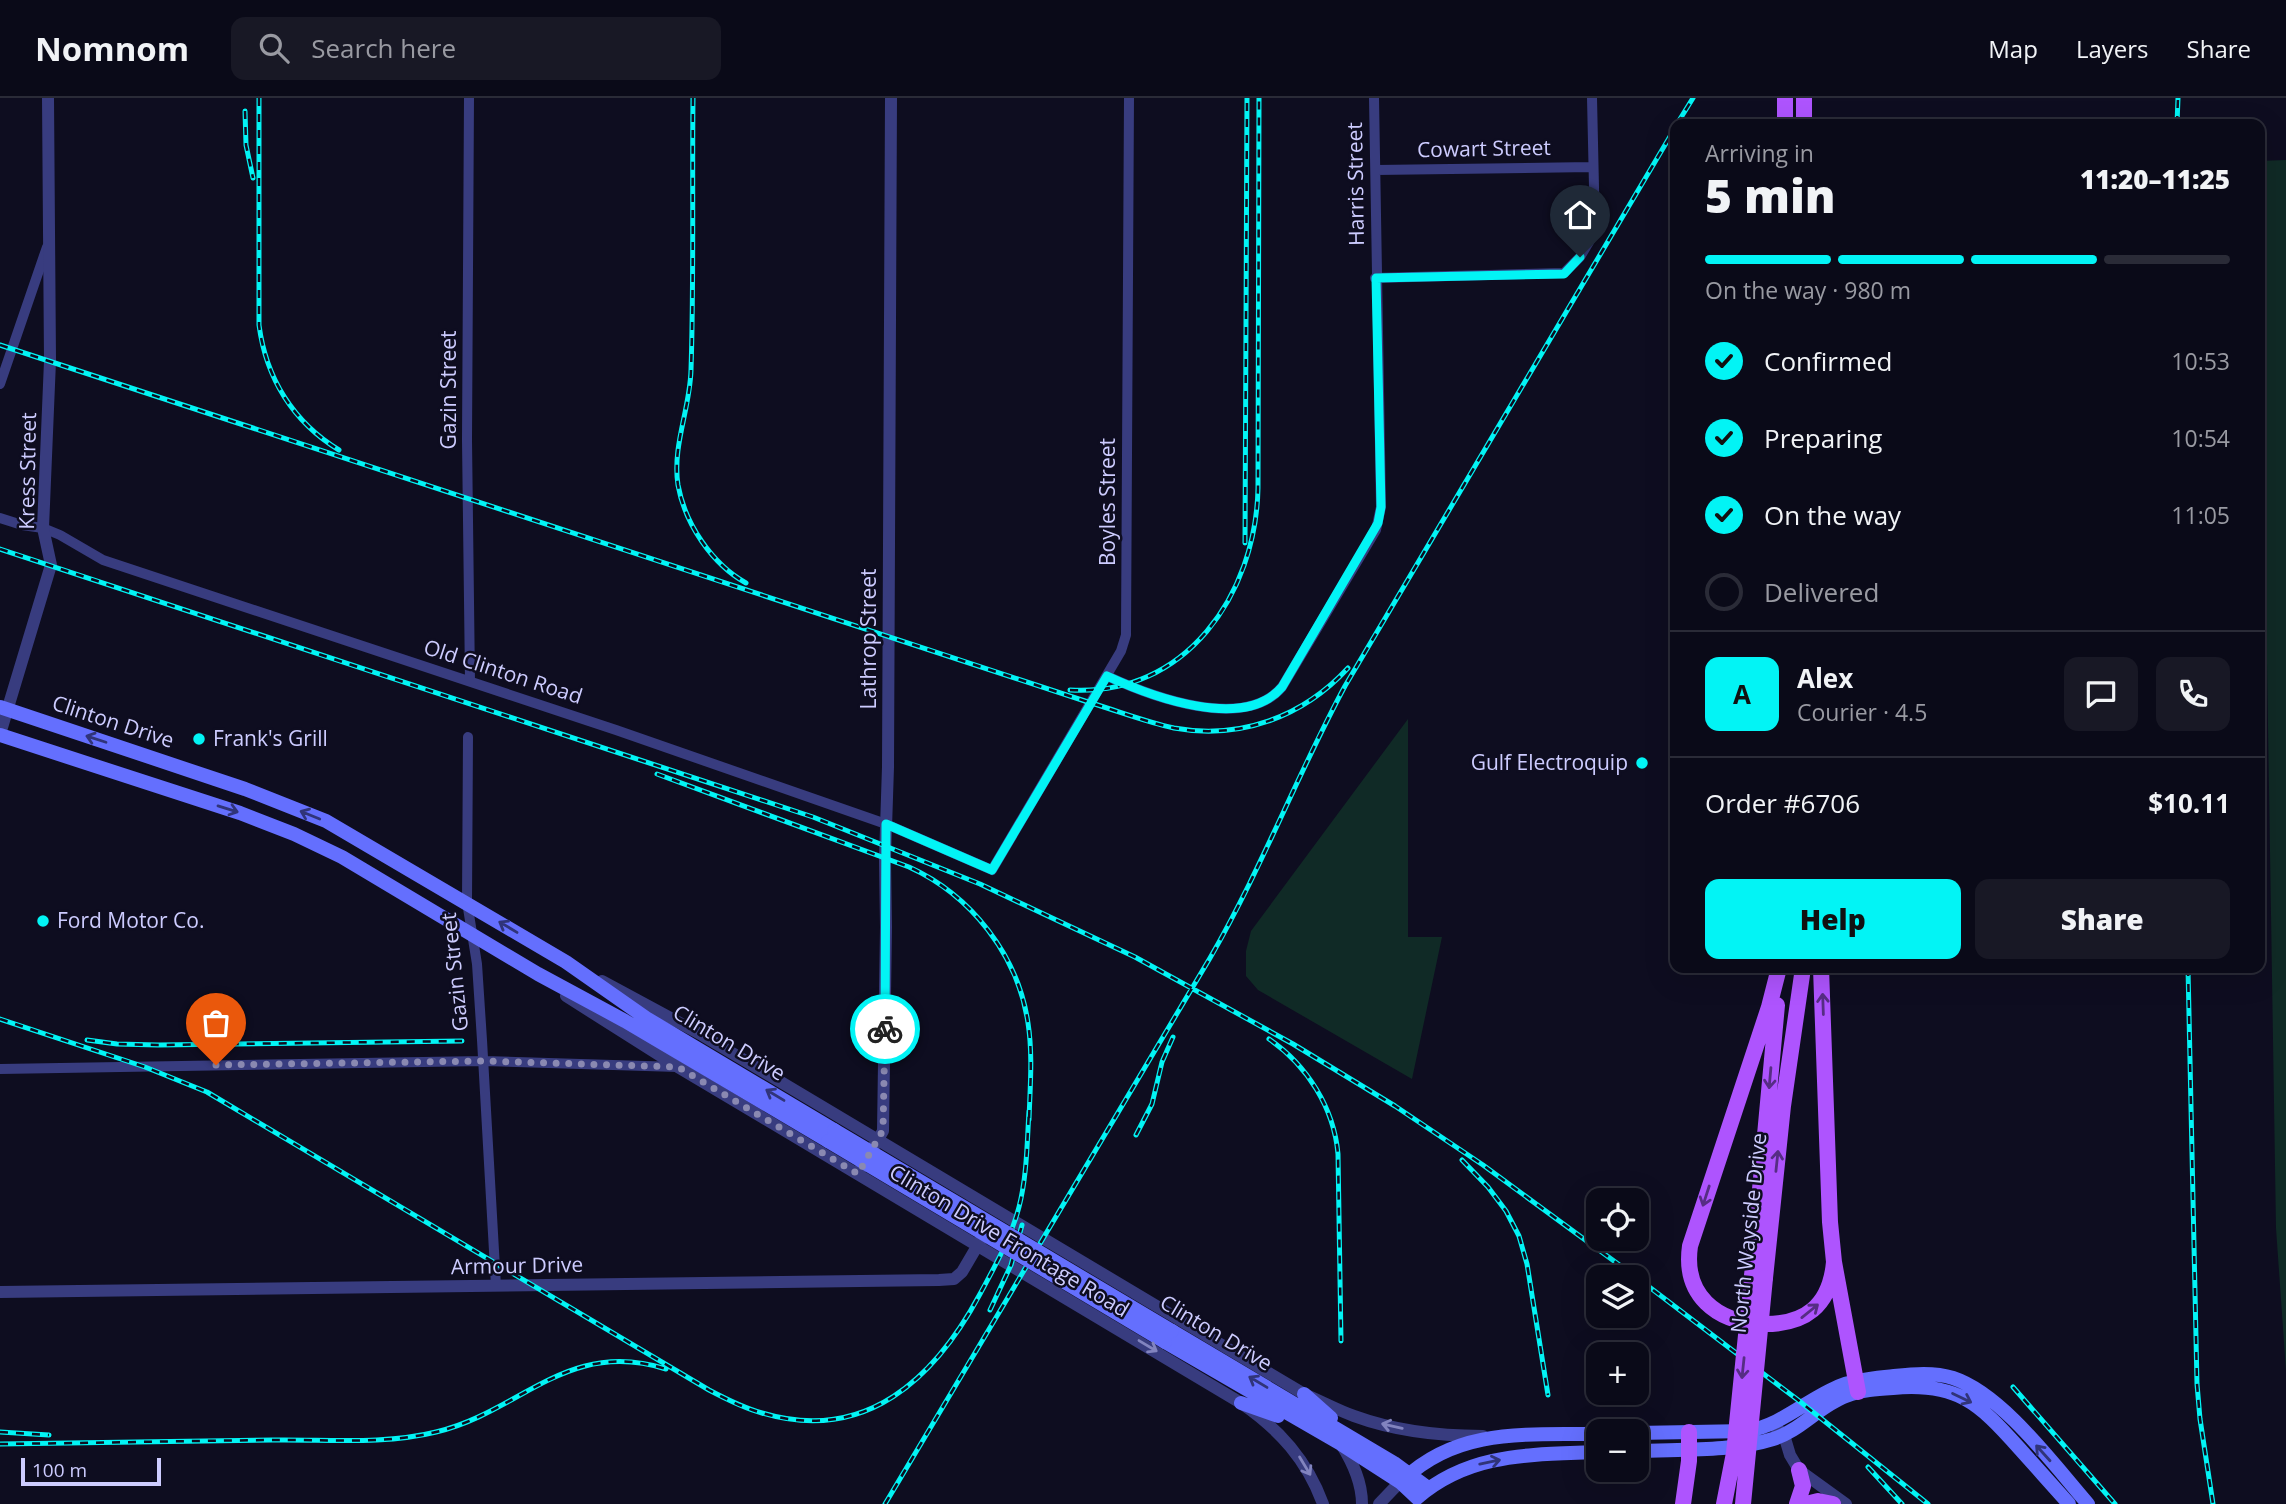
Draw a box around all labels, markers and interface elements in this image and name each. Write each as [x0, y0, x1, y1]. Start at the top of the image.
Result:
search box [231, 17, 721, 80]
text: Nomnom [35, 26, 189, 71]
icon: search [255, 29, 293, 67]
text: Search here [311, 30, 456, 66]
text: Map [1988, 32, 2038, 65]
text: Layers [2076, 32, 2149, 65]
text: Share [2187, 32, 2251, 65]
street label: Harris Street [1340, 122, 1370, 246]
street label: Cowart Street [1417, 133, 1551, 163]
text: Arriving in [1705, 137, 1814, 169]
text: 11:20–11:25 [2080, 161, 2230, 197]
text: 5 min [1705, 164, 1836, 226]
pin [1550, 185, 1610, 257]
icon: home [1561, 196, 1599, 234]
text: On the way · 980 m [1705, 274, 1911, 306]
street label: Gazin Street [434, 330, 462, 450]
icon: check [1705, 342, 1743, 380]
text: Confirmed [1764, 343, 1892, 379]
text: 10:53 [2171, 345, 2230, 377]
street label: Kress Street [12, 412, 42, 530]
icon: check [1705, 419, 1743, 457]
text: Preparing [1764, 420, 1882, 456]
text: 10:54 [2171, 422, 2230, 454]
street label: Boyles Street [1093, 438, 1121, 566]
icon: check [1705, 496, 1743, 534]
text: On the way [1764, 497, 1901, 533]
text: 11:05 [2171, 499, 2230, 531]
street label: Lathrop Street [854, 568, 882, 710]
text: Delivered [1764, 574, 1879, 610]
street label: Old Clinton Road [420, 632, 586, 710]
button: chat [2064, 657, 2138, 731]
button: phone [2156, 657, 2230, 731]
text: Alex [1797, 660, 1853, 696]
text: A [1733, 676, 1751, 712]
street label: Clinton Drive [49, 688, 178, 754]
text: Courier · 4.5 [1797, 696, 1927, 728]
place label: Frank's Grill [213, 724, 328, 752]
one-way arrow [85, 731, 107, 744]
marker: Frank's Grill [191, 731, 207, 747]
place label: Gulf Electroquip [1471, 748, 1628, 776]
marker: Gulf Electroquip [1634, 755, 1650, 771]
text: Order #6706 [1705, 785, 1860, 821]
text: $10.11 [2148, 785, 2230, 821]
one-way arrow [217, 804, 239, 817]
one-way arrow [300, 807, 322, 820]
button: Help [1705, 879, 1961, 959]
button: Share [1975, 879, 2230, 959]
place label: Ford Motor Co. [57, 906, 204, 934]
street label: Gazin Street [434, 911, 474, 1033]
marker: Ford Motor Co. [35, 913, 51, 929]
one-way arrow [498, 920, 518, 934]
one-way arrow [1816, 992, 1830, 1015]
pin [186, 993, 246, 1065]
courier [850, 994, 920, 1064]
street label: Clinton Drive [668, 998, 791, 1087]
icon: bag [197, 1004, 235, 1042]
icon: bike [866, 1010, 904, 1048]
one-way arrow [1763, 1066, 1776, 1088]
one-way arrow [766, 1088, 786, 1102]
street label: North Wayside Drive [1724, 1131, 1772, 1334]
one-way arrow [1771, 1150, 1784, 1173]
street label: Clinton Drive Frontage Road [884, 1157, 1135, 1323]
one-way arrow [1699, 1184, 1711, 1206]
map controls [1586, 1188, 1649, 1482]
button: locate [1586, 1188, 1649, 1251]
street label: Armour Drive [451, 1250, 583, 1280]
button: layers [1586, 1265, 1649, 1328]
street label: Clinton Drive [1155, 1288, 1278, 1377]
one-way arrow [1801, 1304, 1819, 1320]
one-way arrow [1138, 1340, 1158, 1354]
button: + [1586, 1342, 1649, 1405]
one-way arrow [1736, 1356, 1749, 1379]
one-way arrow [1249, 1375, 1269, 1389]
one-way arrow [1951, 1391, 1972, 1405]
one-way arrow [1381, 1419, 1404, 1433]
button: − [1586, 1419, 1649, 1482]
one-way arrow [2035, 1444, 2051, 1462]
one-way arrow [1478, 1454, 1501, 1468]
scale bar [21, 1455, 161, 1487]
one-way arrow [1298, 1456, 1312, 1476]
text: 100 m [32, 1457, 87, 1483]

